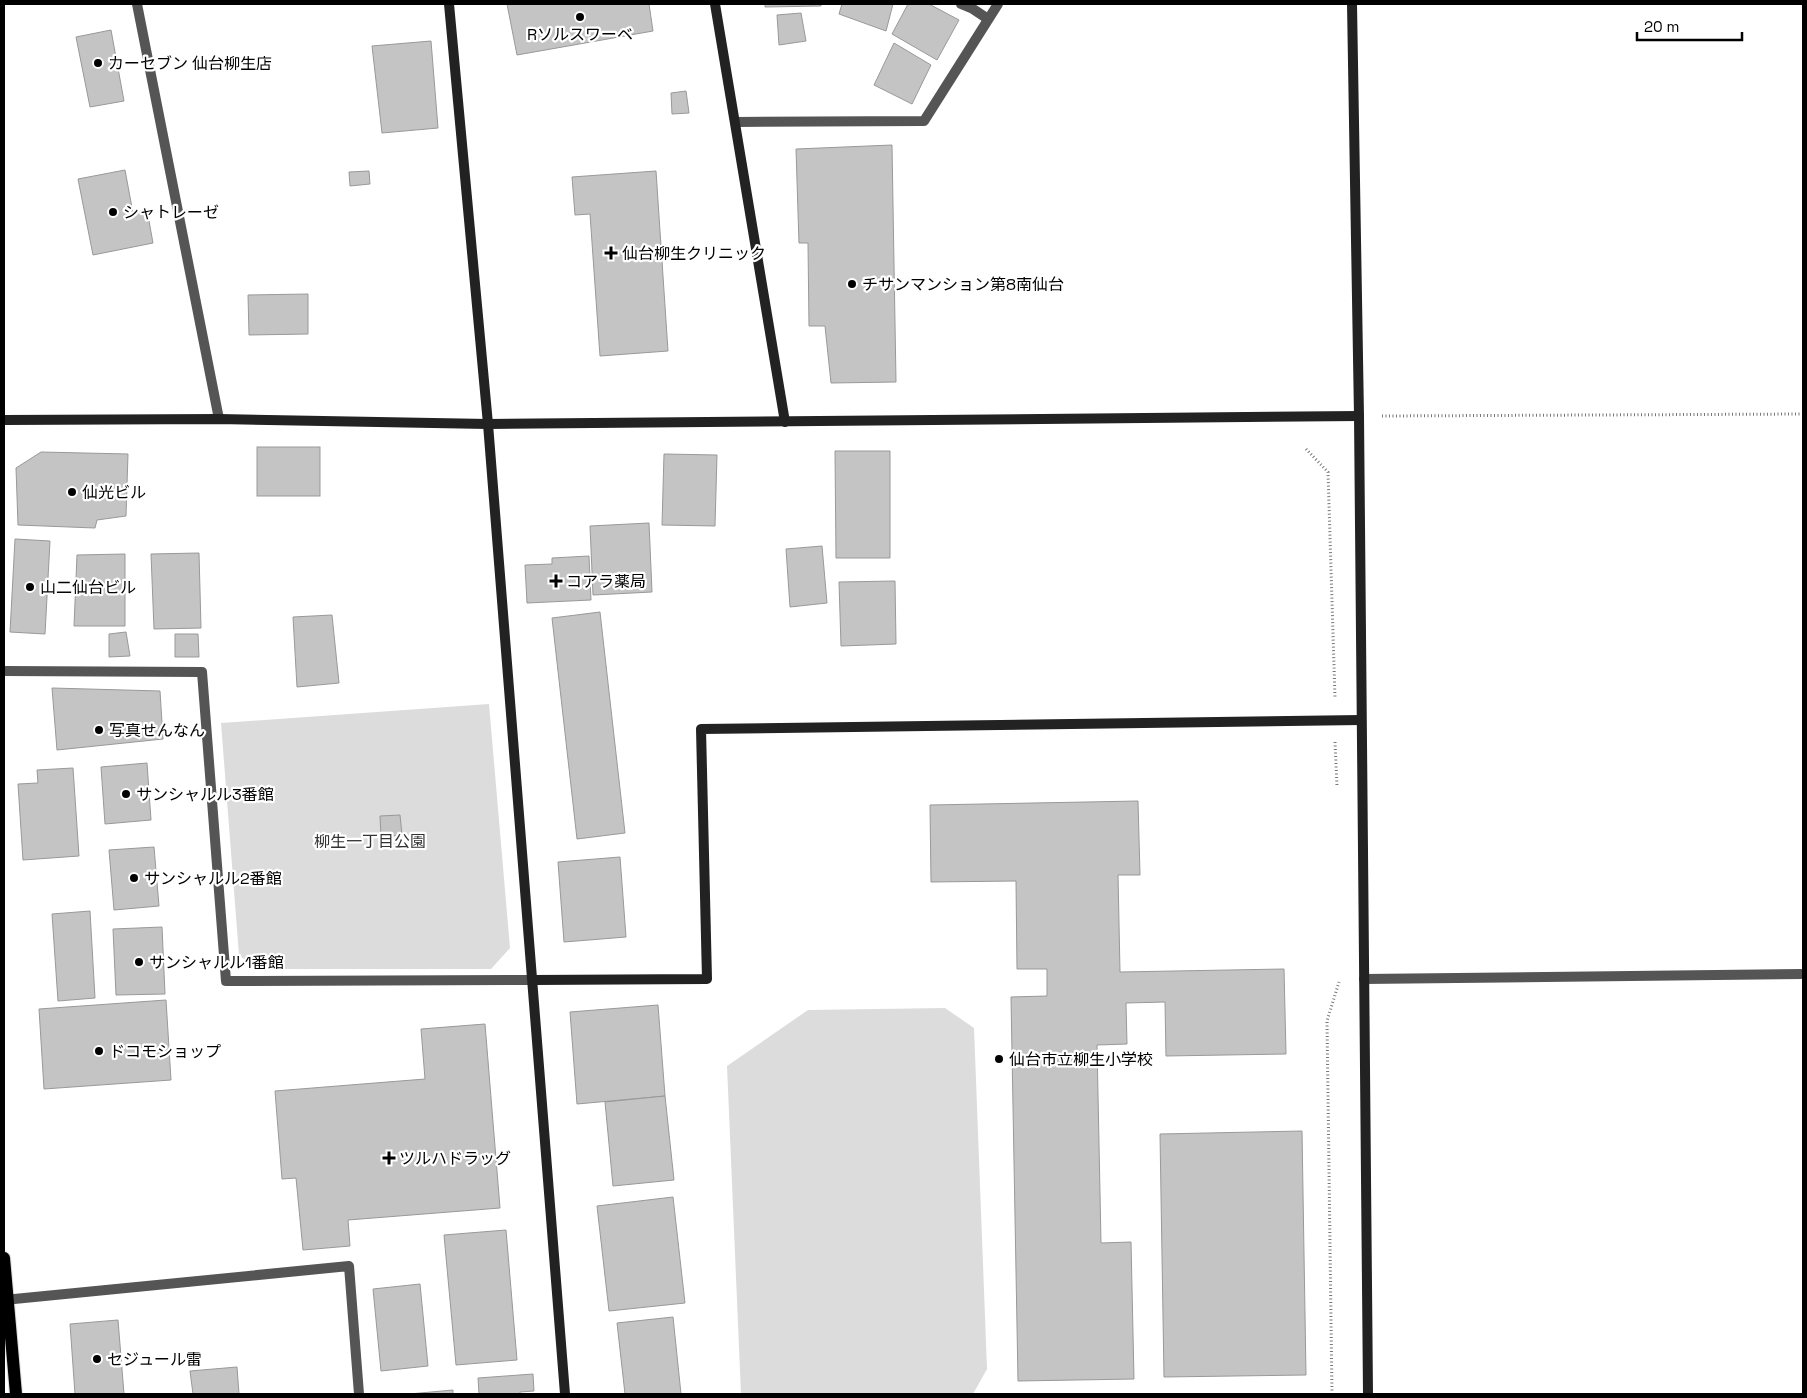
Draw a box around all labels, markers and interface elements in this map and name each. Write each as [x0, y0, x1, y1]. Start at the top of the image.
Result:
scale bar [1637, 10, 1742, 42]
marker: Rソルスワーベ [574, 11, 586, 23]
text: 20 m [1644, 17, 1679, 36]
place label: Rソルスワーベ [527, 24, 633, 45]
place label: カーセブン 仙台柳生店 [108, 53, 272, 74]
marker: カーセブン 仙台柳生店 [92, 57, 104, 69]
place label: シャトレーゼ [123, 202, 219, 223]
marker: シャトレーゼ [107, 206, 119, 218]
place label: 仙台柳生クリニック [622, 243, 766, 264]
marker: 仙台柳生クリニック [604, 246, 618, 260]
place label: チサンマンション第8南仙台 [862, 274, 1064, 295]
marker: チサンマンション第8南仙台 [846, 278, 858, 290]
place label: 仙光ビル [82, 482, 146, 503]
marker: 仙光ビル [66, 486, 78, 498]
place label: コアラ薬局 [566, 571, 646, 592]
marker: コアラ薬局 [550, 575, 562, 587]
place label: 山二仙台ビル [40, 577, 136, 598]
marker: 山二仙台ビル [24, 581, 36, 593]
place label: 写真せんなん [109, 720, 205, 741]
marker: 写真せんなん [93, 724, 105, 736]
place label: サンシャルル3番館 [136, 784, 274, 805]
marker: サンシャルル3番館 [120, 788, 132, 800]
park label: 柳生一丁目公園 [314, 831, 426, 852]
place label: サンシャルル2番館 [144, 868, 282, 889]
marker: サンシャルル2番館 [128, 872, 140, 884]
place label: サンシャルル1番館 [149, 952, 284, 973]
marker: サンシャルル1番館 [133, 956, 145, 968]
place label: ドコモショップ [109, 1041, 221, 1062]
marker: ドコモショップ [93, 1045, 105, 1057]
place label: 仙台市立柳生小学校 [1009, 1049, 1153, 1070]
marker: 仙台市立柳生小学校 [993, 1053, 1005, 1065]
place label: ツルハドラッグ [399, 1148, 511, 1169]
marker: ツルハドラッグ [383, 1152, 395, 1164]
place label: セジュール雷 [107, 1349, 202, 1370]
marker: セジュール雷 [91, 1353, 103, 1365]

